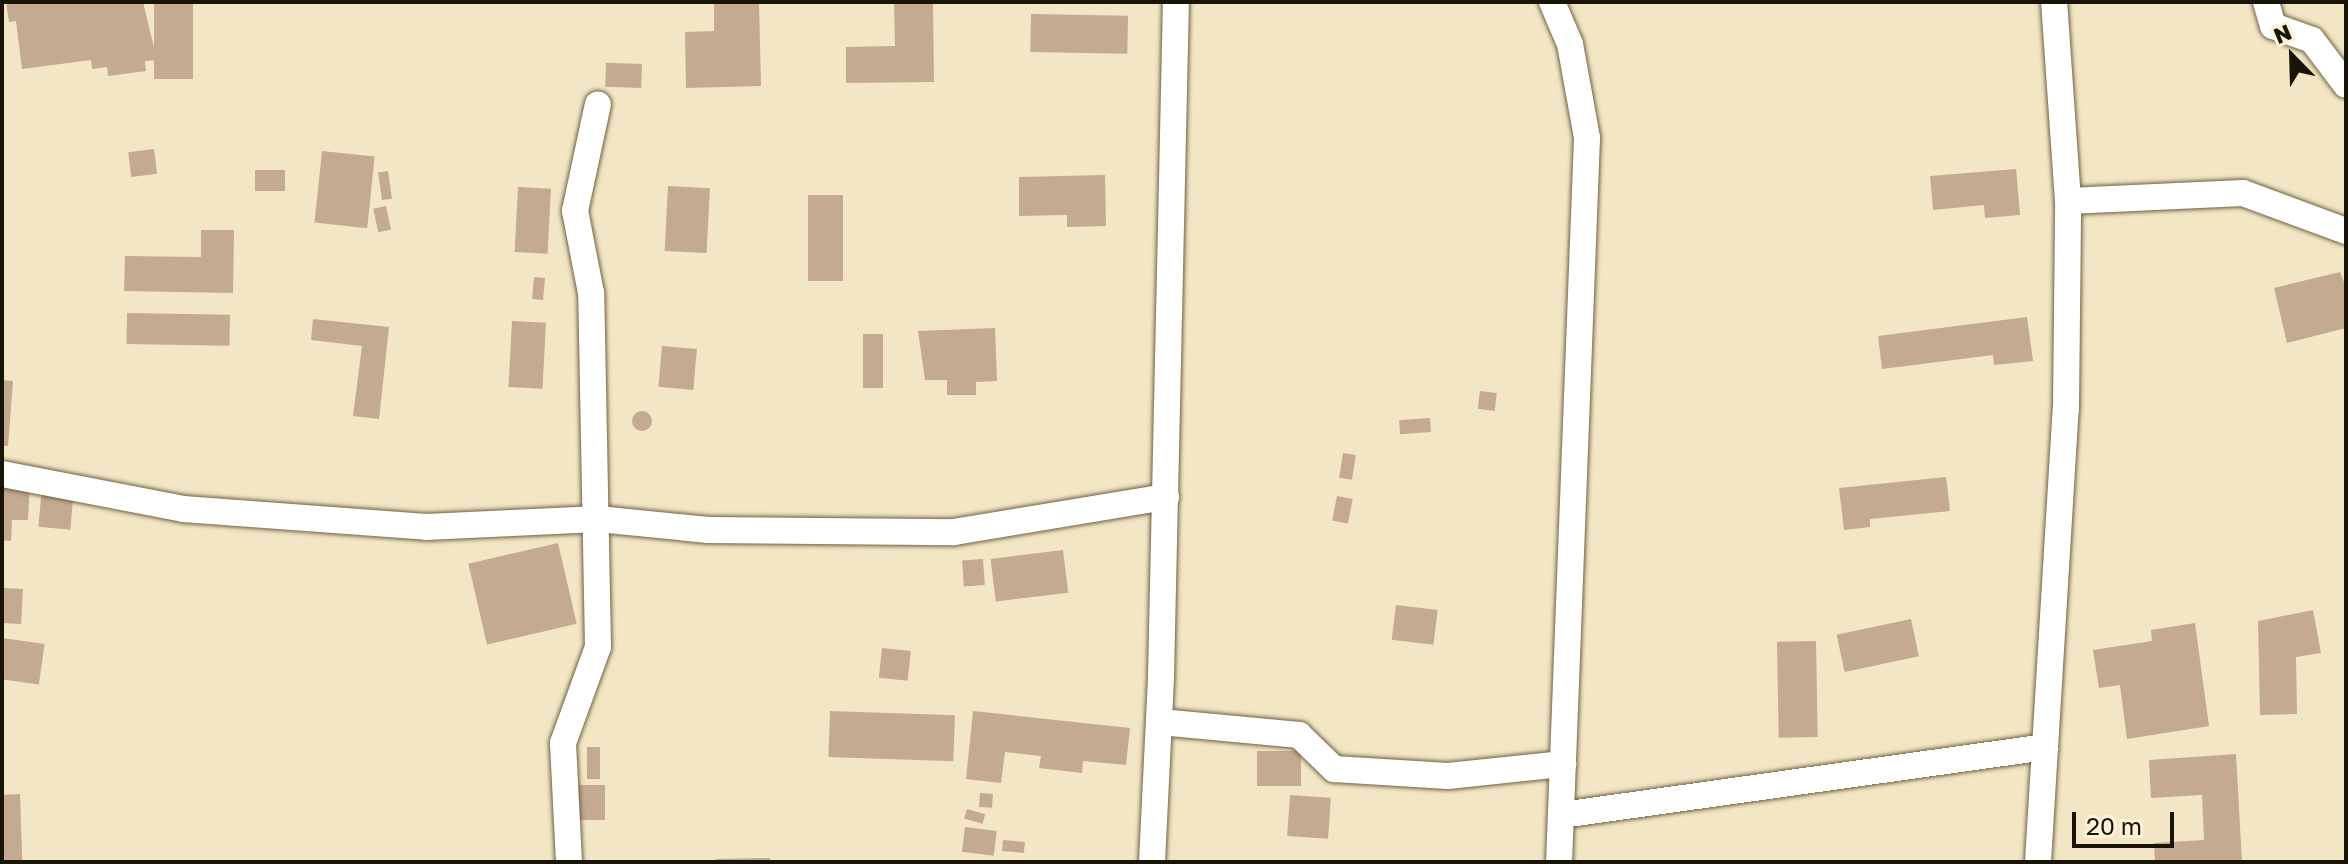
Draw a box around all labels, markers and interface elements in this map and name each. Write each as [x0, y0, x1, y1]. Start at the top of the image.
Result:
north arrow [2252, 16, 2332, 96]
text: N [2269, 18, 2295, 49]
scale bar [2076, 796, 2178, 846]
text: 20 m [2086, 811, 2142, 840]

